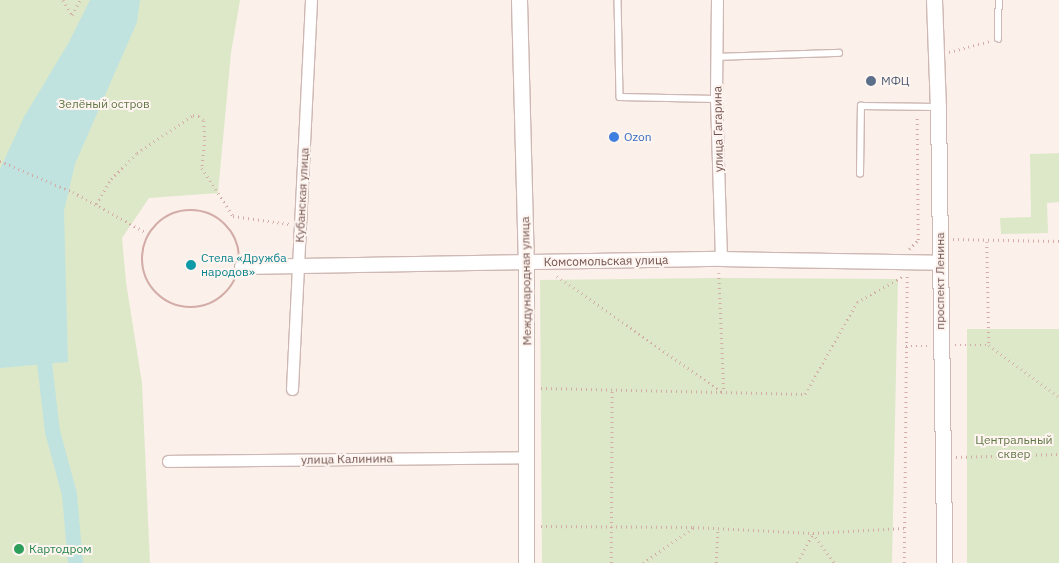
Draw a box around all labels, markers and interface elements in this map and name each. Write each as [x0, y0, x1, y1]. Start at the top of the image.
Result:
place label: МФЦ [881, 74, 910, 88]
marker: МФЦ [865, 75, 877, 87]
street label: улица Гагарина [710, 86, 726, 172]
park label: Зелёный остров [58, 97, 150, 111]
place label: Ozon [624, 130, 651, 144]
marker: Ozon [608, 131, 620, 143]
street label: Кубанская улица [292, 147, 312, 243]
street label: Международная улица [518, 216, 534, 346]
street label: проспект Ленина [933, 232, 947, 330]
place label: Стела «Дружба народов» [201, 251, 287, 279]
street label: Комсомольская улица [543, 253, 669, 269]
marker: Стела «Дружба народов» [185, 259, 197, 271]
park label: Центральный сквер [975, 433, 1053, 461]
street label: улица Калинина [301, 451, 393, 467]
place label: Картодром [29, 542, 92, 556]
marker: Картодром [13, 543, 25, 555]

